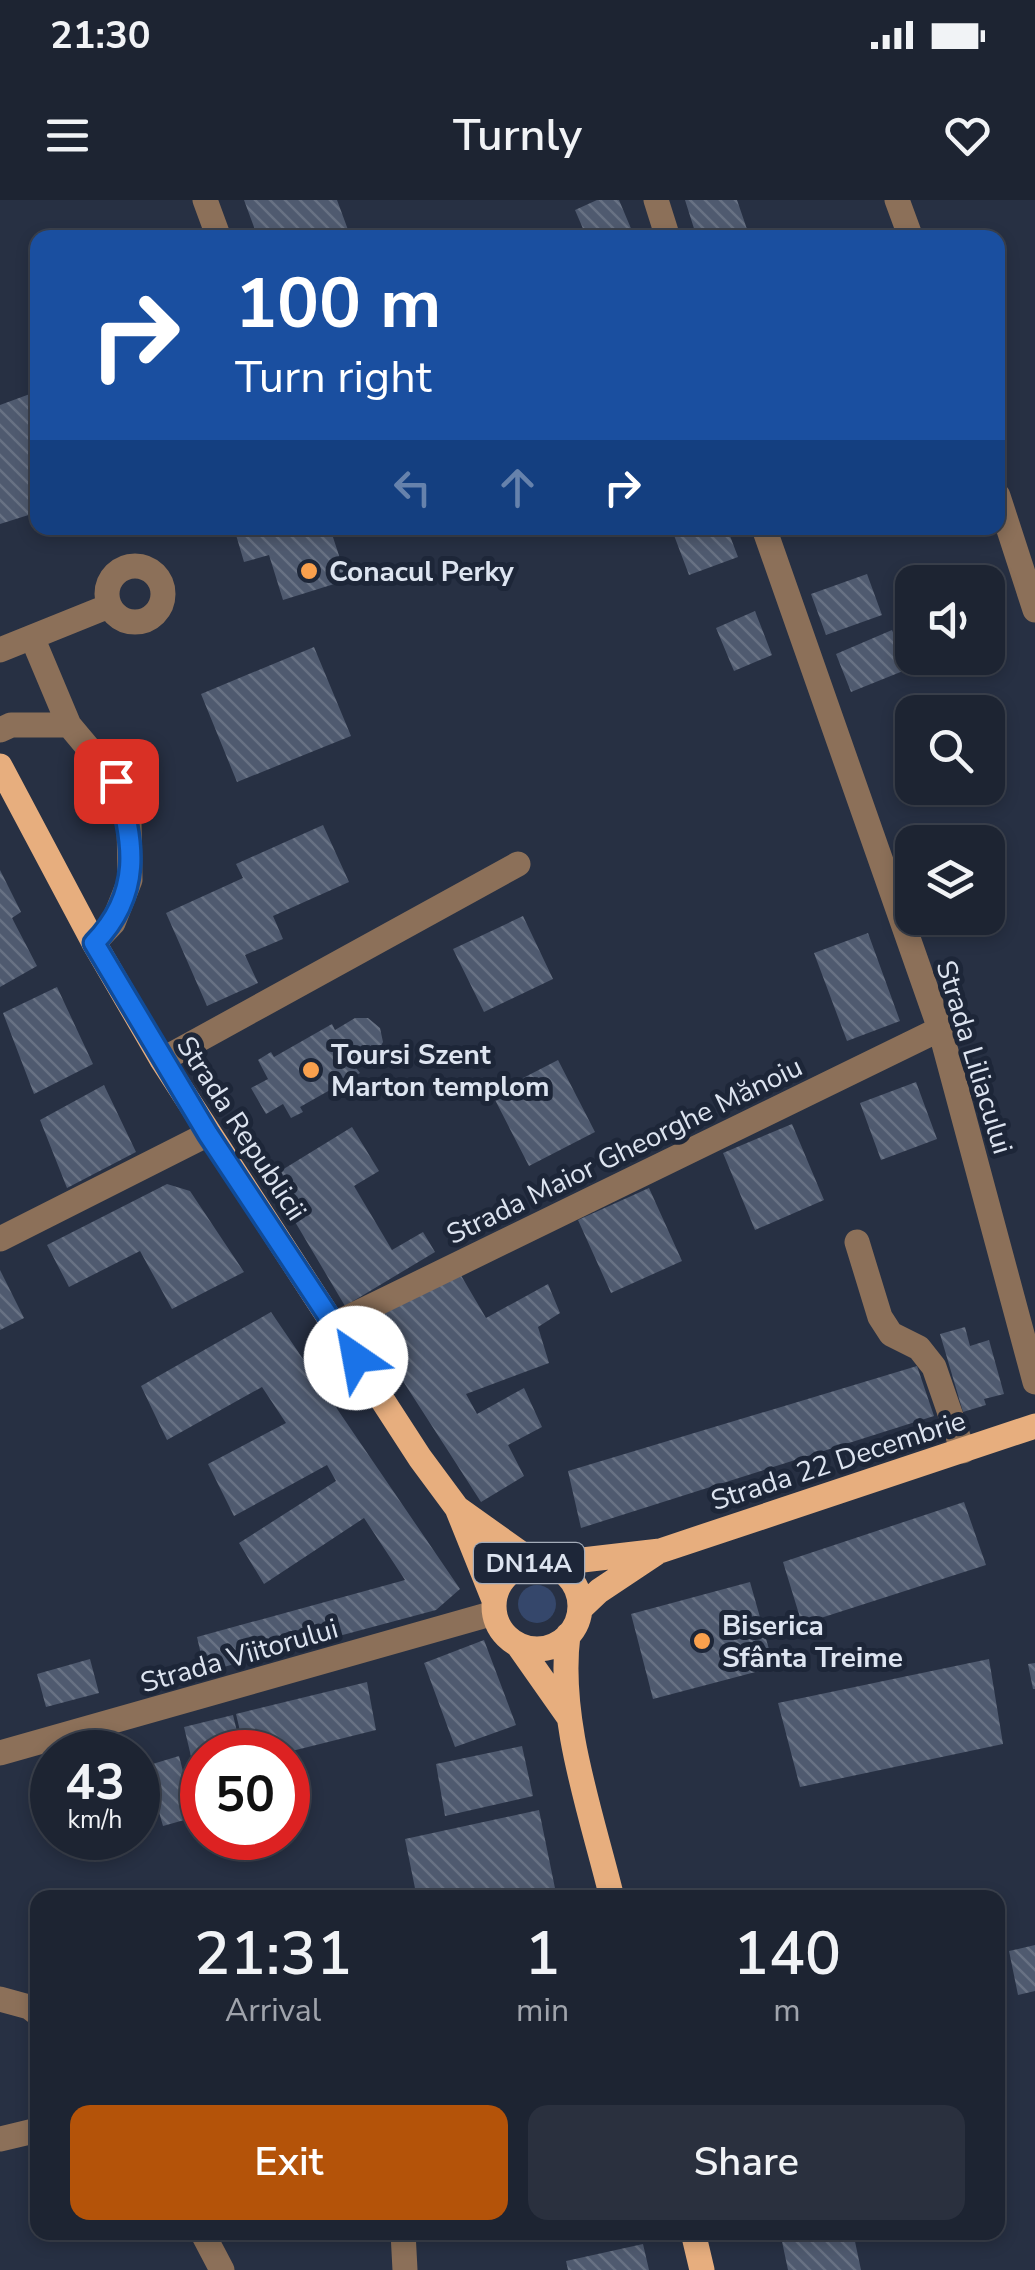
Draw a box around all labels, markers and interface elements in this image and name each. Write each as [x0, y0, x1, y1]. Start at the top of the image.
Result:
text: 21:30 [50, 10, 151, 61]
text: Turnly [453, 105, 582, 166]
icon: menu [40, 108, 95, 163]
icon: heart [940, 108, 995, 163]
text: 100 m [235, 256, 441, 352]
icon: right [70, 270, 200, 400]
text: Turn right [235, 347, 432, 408]
icon: left [385, 460, 440, 515]
icon: ahead [490, 460, 545, 515]
icon: right [595, 460, 650, 515]
place label: Conacul Perky [329, 553, 514, 591]
marker: Conacul Perky [298, 560, 320, 582]
map controls [895, 565, 1005, 935]
button: sound [895, 565, 1005, 675]
button: search [895, 695, 1005, 805]
pin [74, 739, 159, 824]
icon: arrive [89, 754, 144, 809]
button: layers [895, 825, 1005, 935]
street label: Strada Liliacului [927, 956, 1022, 1159]
street label: Strada Republicii [167, 1029, 315, 1228]
place label: Toursi Szent Marton templom [331, 1036, 550, 1106]
street label: Strada Maior Gheorghe Mănoiu [440, 1048, 809, 1254]
marker: Toursi Szent Marton templom [300, 1059, 322, 1081]
position arrow [304, 1306, 408, 1410]
street label: Strada 22 Decembrie [706, 1402, 971, 1520]
road number: DN14A [474, 1543, 584, 1583]
place label: Biserica Sfânta Treime [722, 1607, 903, 1677]
street label: Strada Viitorului [136, 1610, 342, 1702]
marker: Biserica Sfânta Treime [691, 1630, 713, 1652]
speed limit sign: 50 [180, 1730, 310, 1860]
text: 43 [65, 1748, 125, 1817]
text: km/h [67, 1803, 123, 1837]
text: 21:31 [194, 1913, 352, 1995]
text: 1 [525, 1913, 561, 1995]
text: 140 [733, 1913, 841, 1995]
text: Arrival [225, 1989, 321, 2032]
text: min [516, 1989, 569, 2032]
text: m [773, 1989, 801, 2032]
button: Exit [70, 2105, 508, 2220]
button: Share [528, 2105, 965, 2220]

